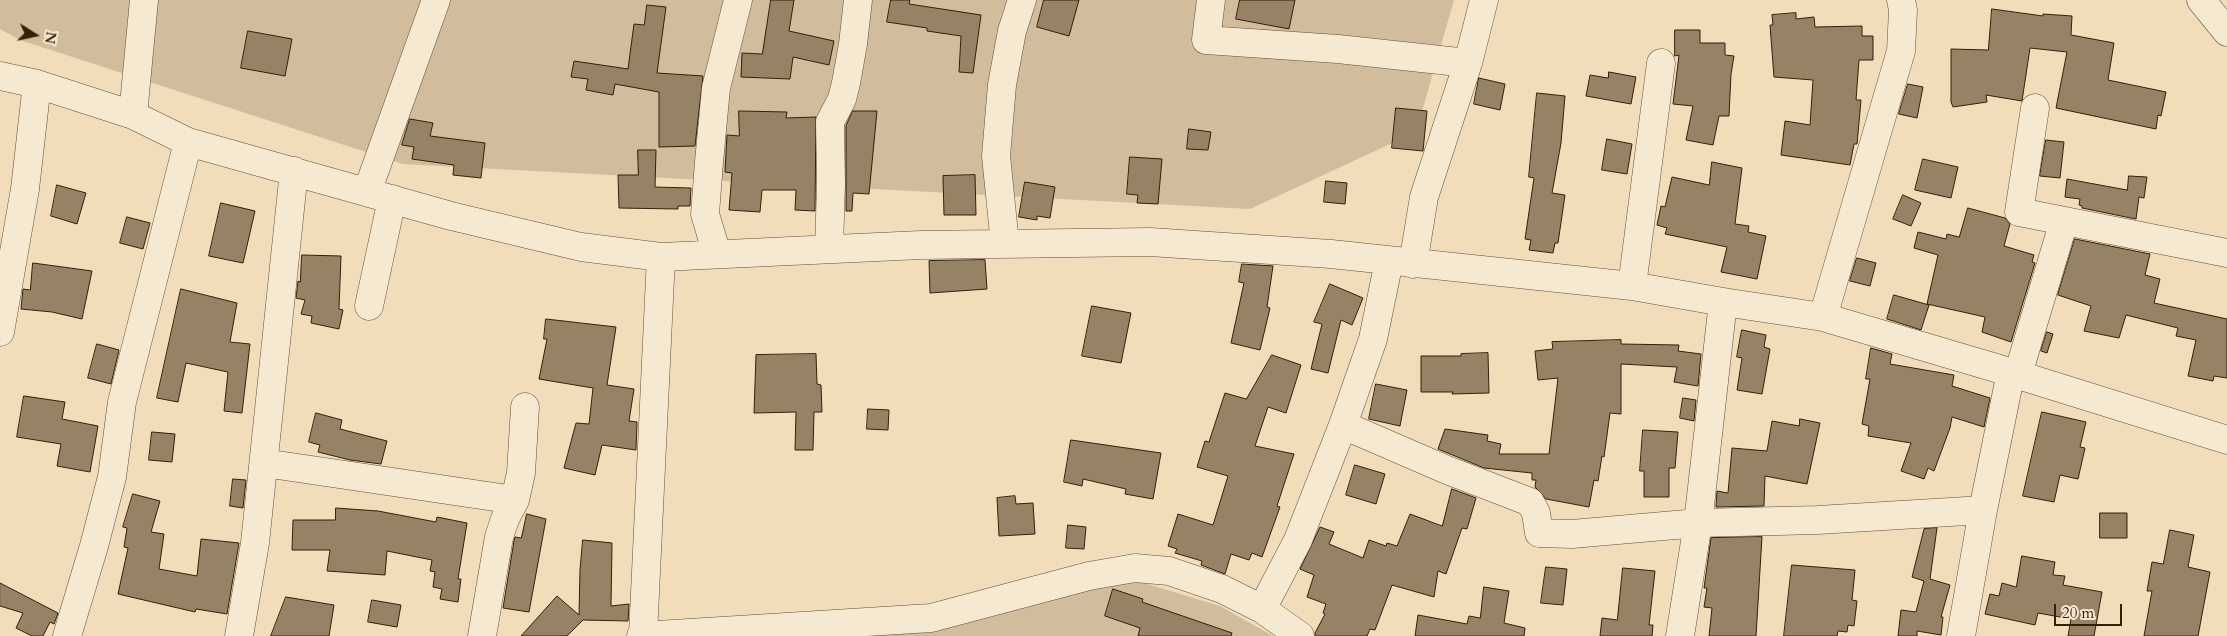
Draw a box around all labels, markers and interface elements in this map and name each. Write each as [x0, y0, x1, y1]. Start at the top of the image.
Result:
north arrow [10, 10, 60, 60]
text: N [40, 30, 61, 45]
scale bar [2057, 594, 2124, 626]
text: 20 m [2062, 603, 2094, 623]

